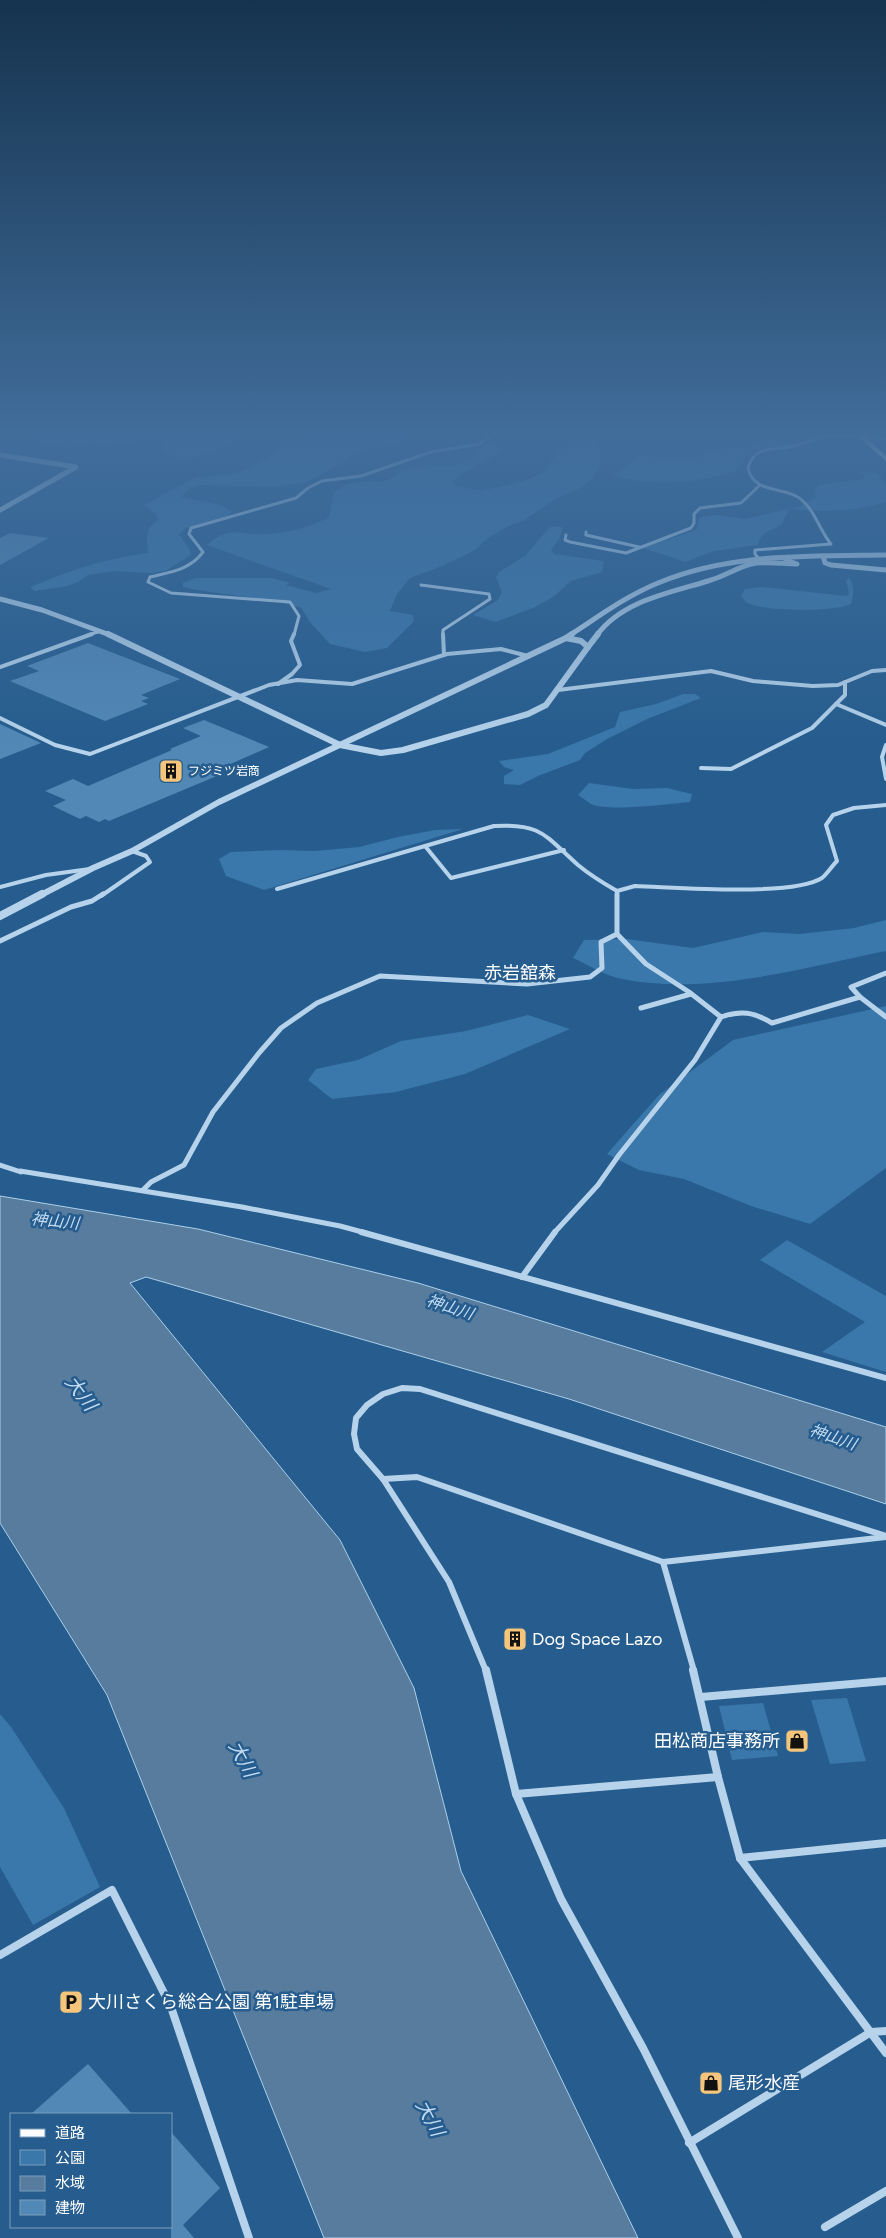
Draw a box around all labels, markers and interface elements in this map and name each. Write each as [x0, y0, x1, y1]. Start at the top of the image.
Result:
building icon: フジミツ岩商 [158, 758, 184, 784]
place label: フジミツ岩商 [188, 764, 260, 778]
district label: 赤岩舘森 [484, 962, 556, 984]
water label: 神山川 [30, 1209, 82, 1233]
water label: 神山川 [424, 1291, 478, 1324]
water label: 大川 [60, 1371, 103, 1417]
water label: 神山川 [807, 1420, 861, 1454]
building icon: Dog Space Lazo [502, 1626, 528, 1652]
place label: Dog Space Lazo [532, 1628, 663, 1650]
shop icon: 田松商店事務所 [784, 1728, 810, 1754]
place label: 田松商店事務所 [654, 1730, 780, 1752]
water label: 大川 [224, 1737, 263, 1783]
parking icon: 大川さくら総合公園 第1駐車場 [58, 1989, 84, 2015]
place label: 大川さくら総合公園 第1駐車場 [88, 1991, 334, 2013]
shop icon: 尾形水産 [698, 2070, 724, 2096]
place label: 尾形水産 [728, 2072, 800, 2094]
water label: 大川 [411, 2096, 450, 2142]
legend [10, 2113, 172, 2228]
text: 道路 [55, 2124, 85, 2142]
text: 公園 [55, 2149, 85, 2167]
text: 水域 [55, 2174, 85, 2192]
text: 建物 [55, 2199, 85, 2217]

